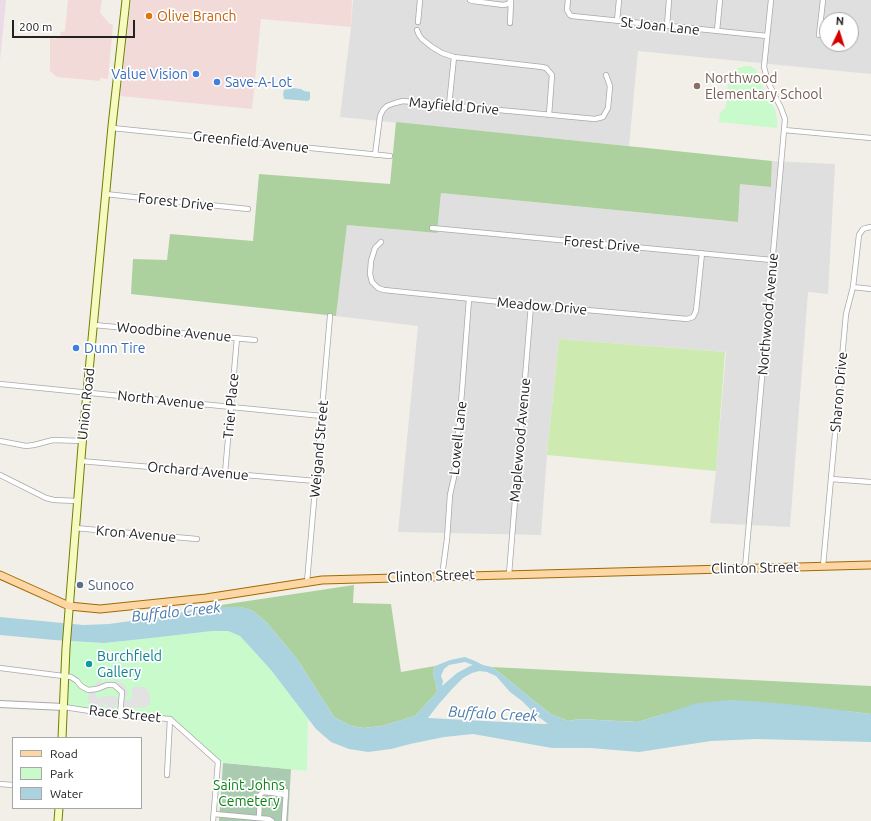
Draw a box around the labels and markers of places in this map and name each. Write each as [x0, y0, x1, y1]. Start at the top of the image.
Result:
place label: Olive Branch [157, 8, 237, 24]
marker: Olive Branch [144, 11, 154, 21]
place label: Value Vision [111, 66, 188, 82]
marker: Value Vision [191, 69, 201, 79]
place label: Northwood Elementary School [705, 70, 822, 102]
place label: Save-A-Lot [225, 74, 292, 90]
marker: Save-A-Lot [212, 77, 222, 87]
marker: Northwood Elementary School [692, 81, 702, 91]
place label: Dunn Tire [84, 340, 146, 356]
marker: Dunn Tire [71, 343, 81, 353]
place label: Sunoco [88, 577, 134, 593]
marker: Sunoco [75, 580, 85, 590]
place label: Burchfield Gallery [97, 648, 162, 680]
marker: Burchfield Gallery [84, 659, 94, 669]

